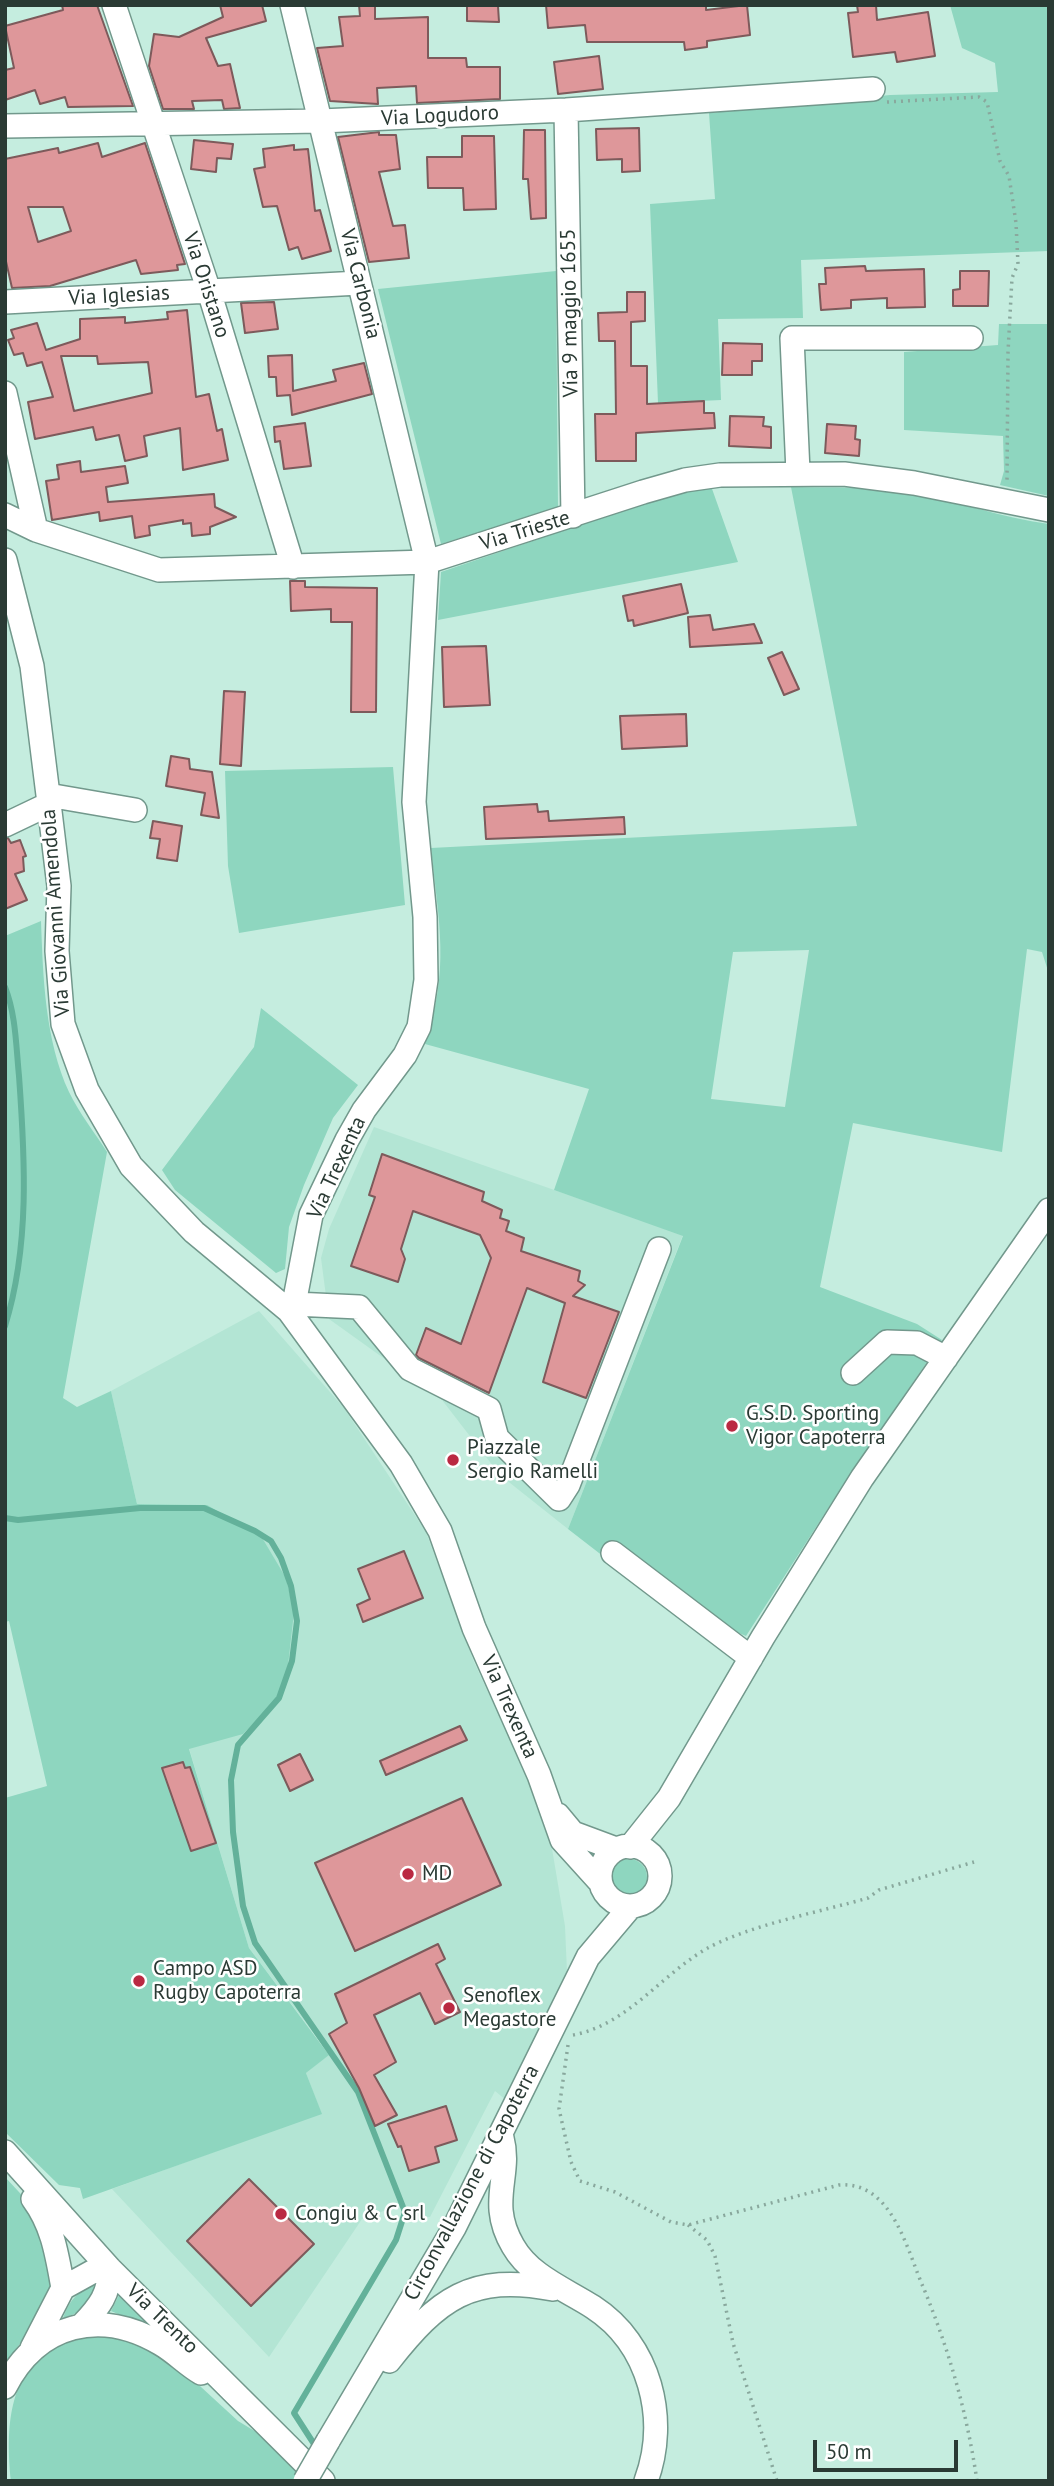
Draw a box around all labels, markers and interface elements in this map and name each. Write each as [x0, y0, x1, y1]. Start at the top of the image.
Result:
street label: Via Logudoro [380, 100, 500, 132]
street label: Via Carbonia [334, 226, 386, 342]
street label: Via 9 maggio 1655 [556, 228, 584, 398]
street label: Via Oristano [177, 229, 235, 341]
street label: Via Iglesias [68, 281, 170, 311]
street label: Via Trieste [477, 505, 573, 557]
street label: Via Giovanni Amendola [36, 808, 76, 1018]
street label: Via Trexenta [302, 1113, 372, 1223]
place label: G.S.D. Sporting Vigor Capoterra [746, 1401, 886, 1451]
marker: G.S.D. Sporting Vigor Capoterra [724, 1418, 740, 1434]
place label: Piazzale Sergio Ramelli [467, 1435, 598, 1485]
marker: Piazzale Sergio Ramelli [445, 1452, 461, 1468]
street label: Via Trexenta [475, 1651, 543, 1763]
place label: MD [422, 1861, 452, 1887]
marker: MD [400, 1866, 416, 1882]
place label: Campo ASD Rugby Capoterra [153, 1956, 301, 2006]
marker: Campo ASD Rugby Capoterra [131, 1973, 147, 1989]
place label: Senoflex Megastore [463, 1983, 557, 2033]
marker: Senoflex Megastore [441, 2000, 457, 2016]
street label: Circonvallazione di Capoterra [399, 2061, 545, 2305]
place label: Congiu & C srl [295, 2201, 425, 2227]
marker: Congiu & C srl [273, 2206, 289, 2222]
street label: Via Trento [121, 2279, 203, 2359]
scale bar [816, 2426, 961, 2470]
text: 50 m [826, 2438, 872, 2465]

